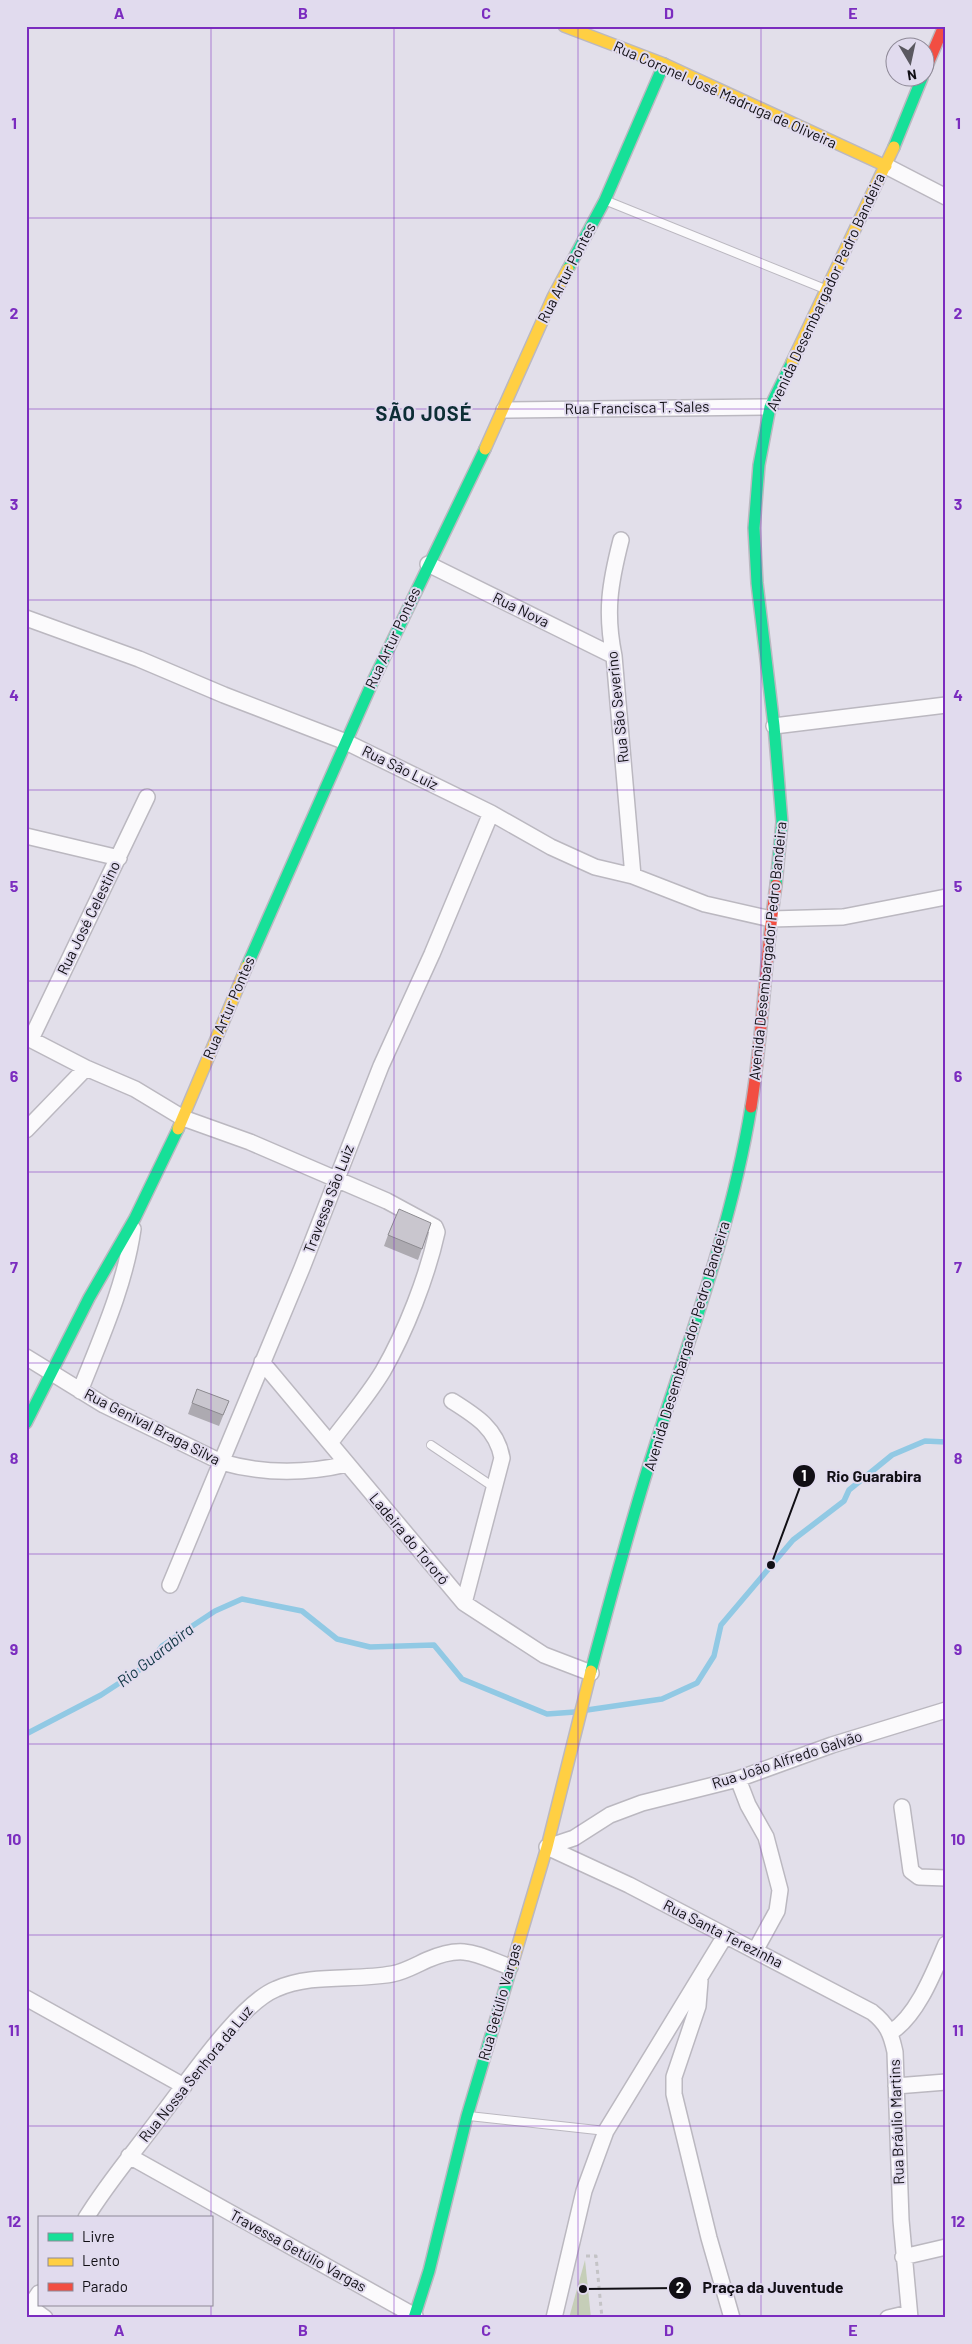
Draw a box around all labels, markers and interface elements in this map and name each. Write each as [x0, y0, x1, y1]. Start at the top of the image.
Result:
text: A [114, 3, 125, 22]
text: B [298, 3, 308, 22]
text: C [481, 3, 491, 22]
text: D [664, 3, 674, 22]
text: E [848, 3, 858, 22]
street label: Rua Coronel José Madruga de Oliveira [611, 37, 840, 152]
north arrow [884, 38, 934, 88]
text: N [906, 66, 918, 84]
text: 1 [11, 113, 17, 132]
text: 1 [955, 113, 961, 132]
street label: Avenida Desembargador Pedro Bandeira [762, 170, 888, 413]
street label: Rua Artur Pontes [533, 220, 599, 326]
text: 2 [10, 303, 19, 322]
text: 2 [954, 303, 963, 322]
street label: Rua Francisca T. Sales [564, 397, 710, 417]
district label: SÃO JOSÉ [376, 401, 472, 425]
text: 3 [10, 494, 18, 513]
text: 3 [954, 494, 962, 513]
street label: Rua Artur Pontes [361, 584, 423, 691]
street label: Rua Nova [490, 588, 553, 630]
street label: Rua São Severino [602, 650, 632, 764]
text: 4 [9, 685, 19, 704]
text: 4 [953, 685, 963, 704]
street label: Rua São Luiz [359, 741, 442, 793]
street label: Avenida Desembargador Pedro Bandeira [744, 821, 790, 1081]
street label: Rua José Celestino [53, 858, 123, 977]
text: 5 [10, 876, 19, 895]
text: 5 [954, 876, 963, 895]
street label: Rua Artur Pontes [198, 954, 258, 1062]
text: 6 [10, 1066, 19, 1085]
text: 6 [954, 1066, 963, 1085]
street label: Travessa São Luiz [299, 1142, 357, 1255]
street label: Avenida Desembargador Pedro Bandeira [639, 1219, 733, 1473]
text: 7 [10, 1257, 18, 1276]
text: 7 [954, 1257, 962, 1276]
street label: Rua Genival Braga Silva [82, 1384, 223, 1468]
text: 8 [10, 1448, 19, 1467]
text: 8 [954, 1448, 963, 1467]
callout: Rio Guarabira [792, 1461, 932, 1492]
text: 1 [801, 1466, 807, 1484]
text: Rio Guarabira [826, 1466, 922, 1485]
street label: Ladeira do Tororó [366, 1489, 453, 1588]
water label: Rio Guarabira [113, 1619, 197, 1690]
text: 9 [10, 1639, 18, 1658]
text: 9 [954, 1639, 962, 1658]
street label: Rua João Alfredo Galvão [709, 1726, 864, 1792]
text: 10 [7, 1829, 21, 1848]
text: 10 [951, 1829, 965, 1848]
street label: Rua Santa Terezinha [661, 1895, 786, 1971]
street label: Rua Getúlio Vargas [474, 1941, 524, 2062]
street label: Rua Nossa Senhora da Luz [135, 2001, 256, 2145]
text: 11 [8, 2020, 20, 2039]
text: 11 [952, 2020, 964, 2039]
street label: Rua Bráulio Martins [885, 2059, 907, 2185]
street label: Travessa Getúlio Vargas [227, 2205, 370, 2295]
text: 12 [7, 2211, 21, 2230]
text: 12 [951, 2211, 965, 2230]
legend [38, 2216, 212, 2306]
text: Livre [82, 2227, 115, 2245]
text: Lento [82, 2251, 120, 2269]
callout: Praça da Juventude [667, 2272, 853, 2303]
text: Parado [82, 2277, 128, 2295]
text: Praça da Juventude [703, 2277, 844, 2296]
text: 2 [676, 2278, 684, 2296]
text: A [114, 2320, 125, 2339]
text: B [298, 2320, 308, 2339]
text: C [481, 2320, 491, 2339]
text: D [664, 2320, 674, 2339]
text: E [848, 2320, 858, 2339]

